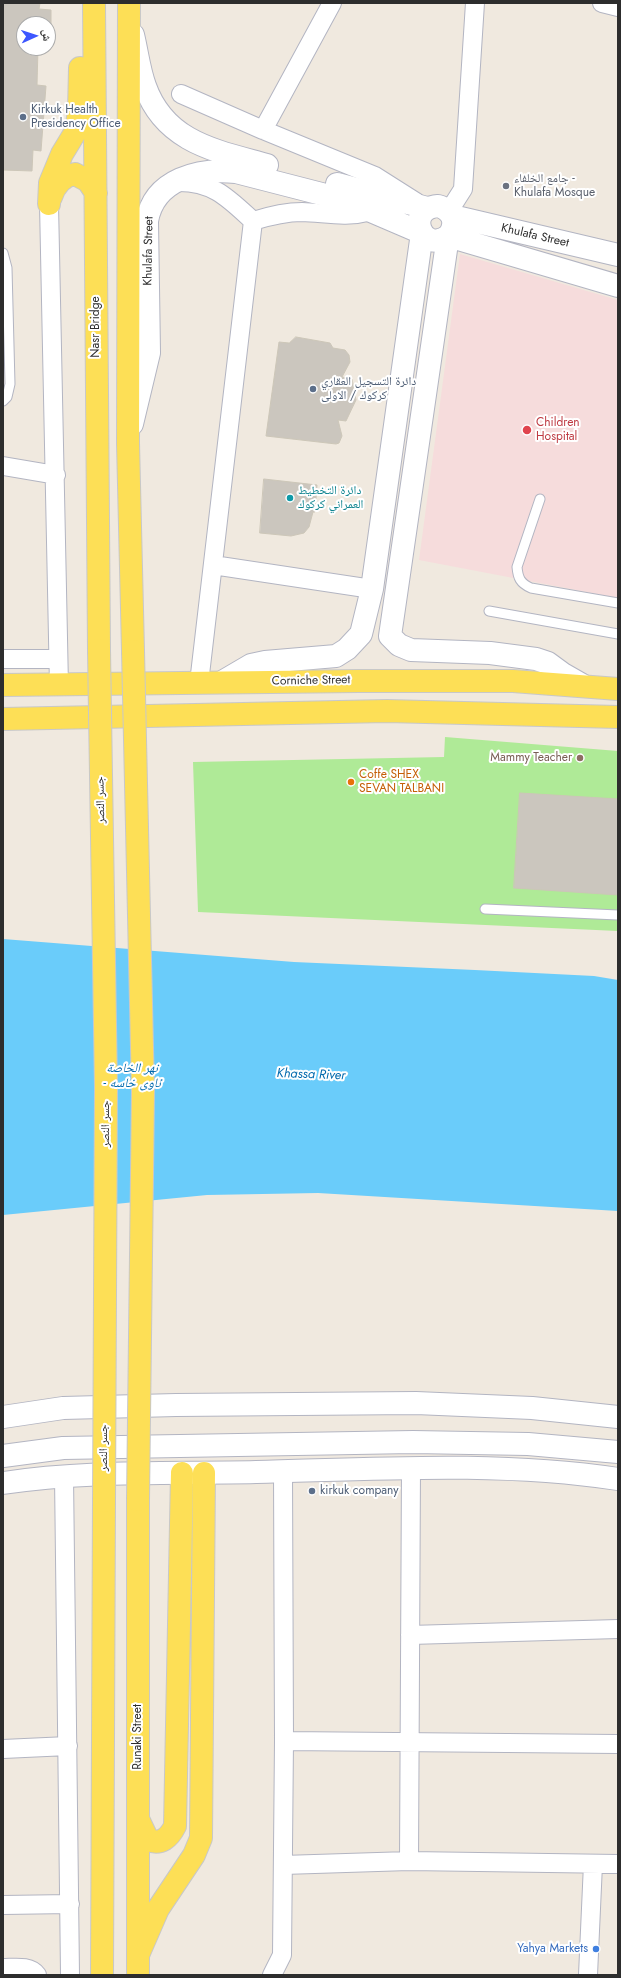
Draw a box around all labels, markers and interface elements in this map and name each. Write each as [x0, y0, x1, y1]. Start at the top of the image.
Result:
north arrow [16, 16, 56, 56]
text: ش [39, 29, 55, 42]
place label: Kirkuk Health Presidency Office [31, 103, 121, 131]
marker: Kirkuk Health Presidency Office [18, 112, 28, 122]
place label: جامع الخلفاء - Khulafa Mosque [514, 172, 595, 200]
marker: جامع الخلفاء - Khulafa Mosque [501, 181, 511, 191]
street label: Khulafa Street [141, 216, 157, 286]
street label: Khulafa Street [500, 221, 570, 251]
street label: Nasr Bridge [89, 296, 103, 358]
place label: دائرة التسجيل العقاري كركوك / الاولى [321, 375, 416, 403]
marker: دائرة التسجيل العقاري كركوك / الاولى [308, 384, 318, 394]
place label: Children Hospital [536, 416, 580, 444]
marker: Children Hospital [521, 424, 533, 436]
place label: دائرة التخطيط العمراني كركوك [298, 484, 363, 512]
marker: دائرة التخطيط العمراني كركوك [285, 493, 295, 503]
street label: Corniche Street [272, 673, 350, 689]
place label: Mammy Teacher [490, 751, 572, 765]
marker: Mammy Teacher [575, 753, 585, 763]
place label: Coffe SHEX SEVAN TALBANI [359, 768, 444, 796]
street label: جسر النصر [93, 776, 109, 824]
marker: Coffe SHEX SEVAN TALBANI [346, 777, 356, 787]
water label: نهر الخاصة - ئاوی خاسە [103, 1061, 161, 1092]
water label: Khassa River [276, 1066, 346, 1084]
street label: جسر النصر [99, 1100, 113, 1148]
street label: جسر النصر [97, 1424, 111, 1472]
place label: kirkuk company [320, 1484, 399, 1498]
marker: kirkuk company [307, 1486, 317, 1496]
street label: Runaki Street [131, 1704, 145, 1770]
place label: Yahya Markets [517, 1942, 588, 1956]
marker: Yahya Markets [591, 1944, 601, 1954]

